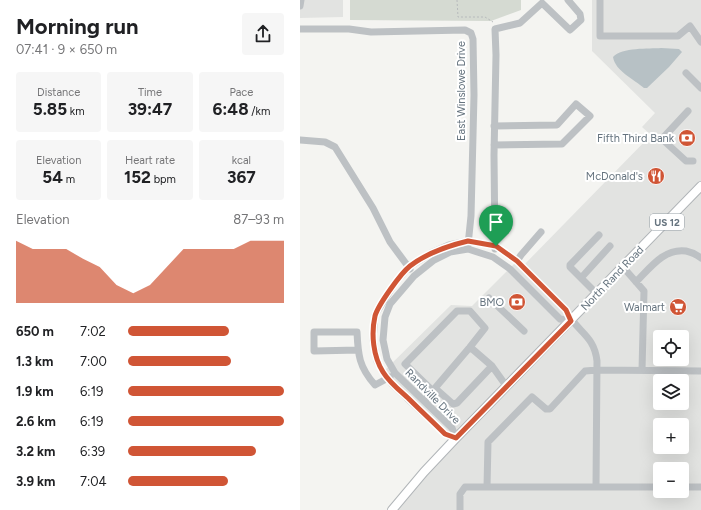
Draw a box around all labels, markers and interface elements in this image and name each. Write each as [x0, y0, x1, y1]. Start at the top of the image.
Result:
text: Morning run [16, 13, 139, 40]
button: share [242, 13, 284, 55]
street label: East Winslowe Drive [455, 41, 468, 141]
text: 07:41 · 9 × 650 m [16, 42, 117, 57]
text: Distance [37, 86, 80, 99]
text: Time [138, 86, 162, 99]
text: Pace [229, 86, 253, 99]
text: 5.85 [33, 99, 67, 119]
text: 39:47 [128, 99, 172, 119]
text: 6:48 [212, 99, 249, 119]
text: km [67, 105, 85, 118]
text: /km [249, 105, 270, 118]
bank icon: Fifth Third Bank [677, 128, 697, 148]
place label: Fifth Third Bank [597, 132, 675, 145]
text: Elevation [36, 154, 81, 167]
text: Heart rate [125, 154, 175, 167]
text: kcal [232, 154, 251, 167]
restaurant icon: McDonald's [646, 166, 666, 186]
text: 54 [42, 167, 63, 187]
text: 152 [124, 167, 151, 187]
text: 367 [227, 167, 256, 187]
place label: McDonald's [586, 170, 643, 183]
text: m [63, 173, 75, 186]
text: bpm [151, 173, 176, 186]
pin [479, 205, 513, 246]
icon: arrive [485, 211, 507, 233]
text: Elevation [16, 212, 69, 227]
text: 87–93 m [233, 212, 284, 227]
road number: US 12 [650, 214, 684, 230]
street label: North Rand Road [578, 243, 646, 313]
bank icon: BMO [507, 292, 527, 312]
place label: BMO [479, 296, 504, 309]
supermarket icon: Walmart [668, 297, 688, 317]
place label: Walmart [624, 301, 665, 314]
text: 650 m [16, 324, 54, 339]
text: 7:02 [80, 324, 106, 339]
map controls [653, 330, 689, 498]
button: locate [653, 330, 689, 366]
text: 1.3 km [16, 354, 53, 369]
text: 7:00 [80, 354, 107, 369]
street label: Randville Drive [402, 366, 463, 427]
button: layers [653, 374, 689, 410]
text: 1.9 km [16, 384, 54, 399]
text: 6:19 [80, 384, 103, 399]
text: 2.6 km [16, 414, 56, 429]
text: 6:19 [80, 414, 103, 429]
button: + [653, 418, 689, 454]
text: 3.2 km [16, 444, 55, 459]
text: 6:39 [80, 444, 105, 459]
button: − [653, 462, 689, 498]
text: 3.9 km [16, 474, 55, 489]
text: 7:04 [80, 474, 107, 489]

